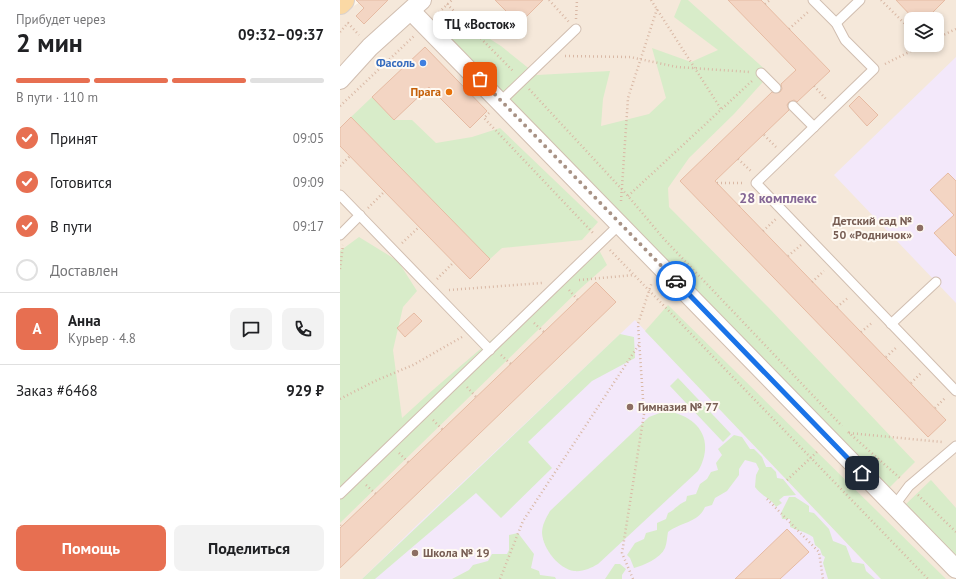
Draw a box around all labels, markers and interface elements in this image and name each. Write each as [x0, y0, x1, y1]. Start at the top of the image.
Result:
text: Прибудет через [16, 11, 106, 28]
callout: ТЦ «Восток» [433, 11, 527, 39]
map controls [904, 12, 944, 52]
button: layers [904, 12, 944, 52]
text: ТЦ «Восток» [444, 16, 516, 33]
text: 09:32–09:37 [238, 25, 324, 44]
text: 2 мин [16, 26, 83, 59]
place label: Фасоль [376, 55, 415, 70]
marker: Фасоль [418, 58, 428, 68]
pin [463, 62, 497, 96]
icon: bag [469, 68, 491, 90]
place label: Прага [410, 84, 441, 99]
marker: Прага [444, 87, 454, 97]
text: В пути · 110 m [16, 89, 98, 106]
icon: check [16, 127, 38, 149]
text: Принят [50, 129, 97, 148]
text: 09:05 [293, 130, 324, 147]
icon: check [16, 171, 38, 193]
text: Готовится [50, 173, 112, 192]
text: 09:09 [293, 174, 324, 191]
district label: 28 комплекс [739, 189, 817, 207]
place label: Детский сад № 50 «Родничок» [832, 213, 912, 242]
icon: check [16, 215, 38, 237]
text: В пути [50, 217, 92, 236]
text: 09:17 [293, 218, 324, 235]
marker: Детский сад № 50 «Родничок» [915, 223, 925, 233]
text: Доставлен [50, 261, 118, 280]
courier [656, 261, 696, 301]
icon: car [665, 270, 687, 292]
button: chat [230, 308, 272, 350]
button: phone [282, 308, 324, 350]
text: Анна [68, 311, 101, 330]
text: А [32, 319, 42, 338]
text: Курьер · 4.8 [68, 330, 136, 347]
text: Заказ #6468 [16, 381, 98, 400]
text: 929 ₽ [286, 381, 324, 400]
place label: Гимназия № 77 [638, 399, 719, 414]
marker: Гимназия № 77 [625, 402, 635, 412]
pin [845, 456, 879, 490]
icon: home [851, 462, 873, 484]
button: Помощь [16, 525, 166, 571]
button: Поделиться [174, 525, 324, 571]
place label: Школа № 19 [423, 545, 490, 560]
marker: Школа № 19 [410, 548, 420, 558]

